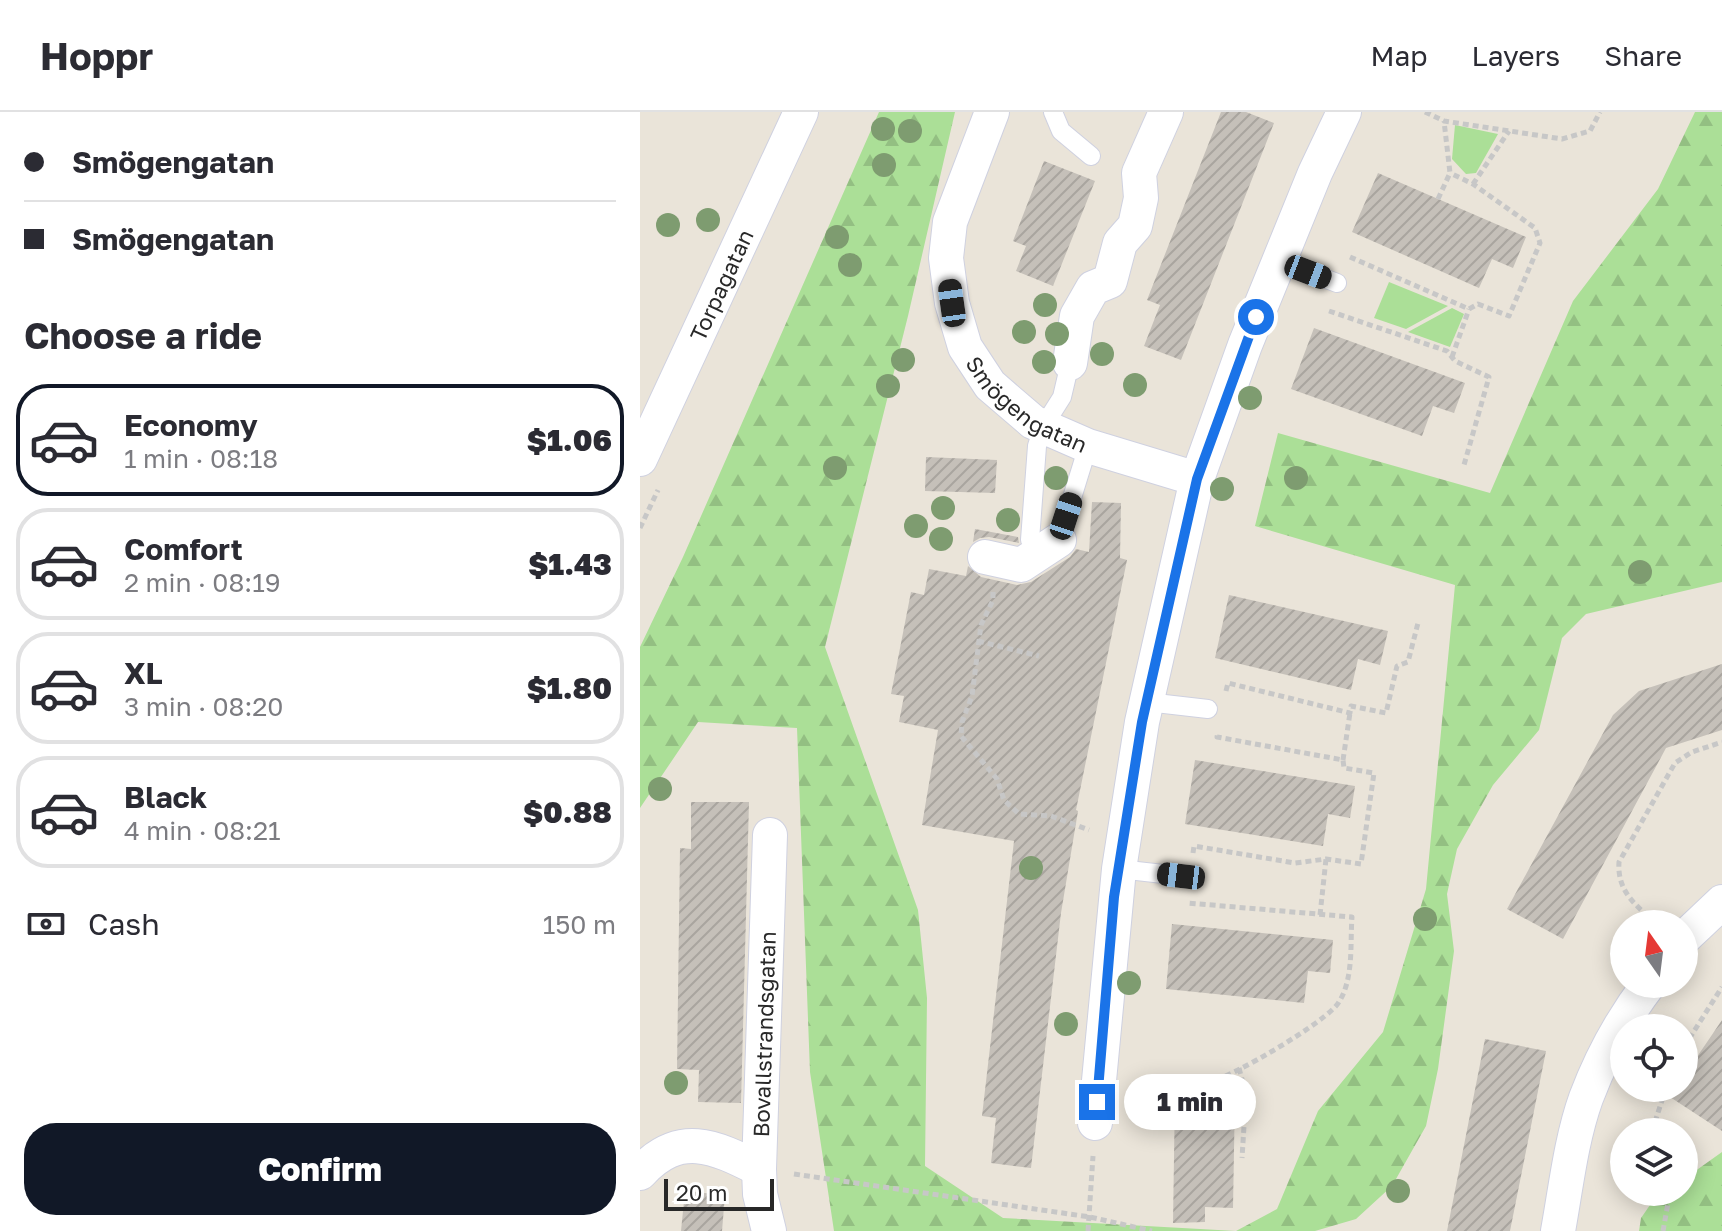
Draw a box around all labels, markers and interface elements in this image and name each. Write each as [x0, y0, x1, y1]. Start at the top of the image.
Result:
text: Hoppr [40, 33, 153, 78]
text: Map [1370, 39, 1428, 72]
text: Layers [1472, 39, 1560, 72]
text: Share [1604, 39, 1682, 72]
text: Smögengatan [72, 144, 274, 180]
text: Smögengatan [72, 221, 274, 257]
street label: Torpagatan [683, 225, 758, 345]
car [1281, 252, 1335, 292]
car [937, 278, 967, 328]
route start [1238, 299, 1274, 335]
text: Choose a ride [24, 314, 262, 357]
street label: Smögengatan [961, 351, 1092, 458]
icon: car [28, 404, 100, 476]
text: Economy [124, 407, 258, 443]
text: $1.06 [527, 422, 612, 458]
text: 1 min · 08:18 [124, 443, 278, 474]
car [1047, 489, 1085, 543]
icon: car [28, 528, 100, 600]
text: Comfort [124, 531, 243, 567]
text: $1.43 [528, 546, 612, 582]
text: 2 min · 08:19 [124, 567, 280, 598]
icon: car [28, 652, 100, 724]
text: XL [124, 655, 163, 691]
text: $1.80 [527, 670, 612, 706]
text: 3 min · 08:20 [124, 691, 283, 722]
icon: car [28, 776, 100, 848]
text: Black [124, 779, 207, 815]
text: $0.88 [523, 794, 612, 830]
text: 4 min · 08:21 [124, 815, 281, 846]
car [1156, 861, 1206, 891]
icon: cash [24, 902, 68, 946]
text: Cash [88, 906, 160, 942]
text: 150 m [543, 909, 616, 940]
north arrow [1610, 910, 1698, 998]
map controls [1610, 910, 1698, 1206]
street label: Bovallstrandsgatan [747, 931, 780, 1138]
button: locate [1610, 1014, 1698, 1102]
callout: 1 min [1125, 1074, 1257, 1130]
route end [1079, 1084, 1115, 1120]
text: 1 min [1157, 1086, 1223, 1117]
button: layers [1610, 1118, 1698, 1206]
button: Confirm [24, 1123, 616, 1215]
scale bar [664, 1175, 774, 1211]
text: 20 m [676, 1179, 727, 1206]

